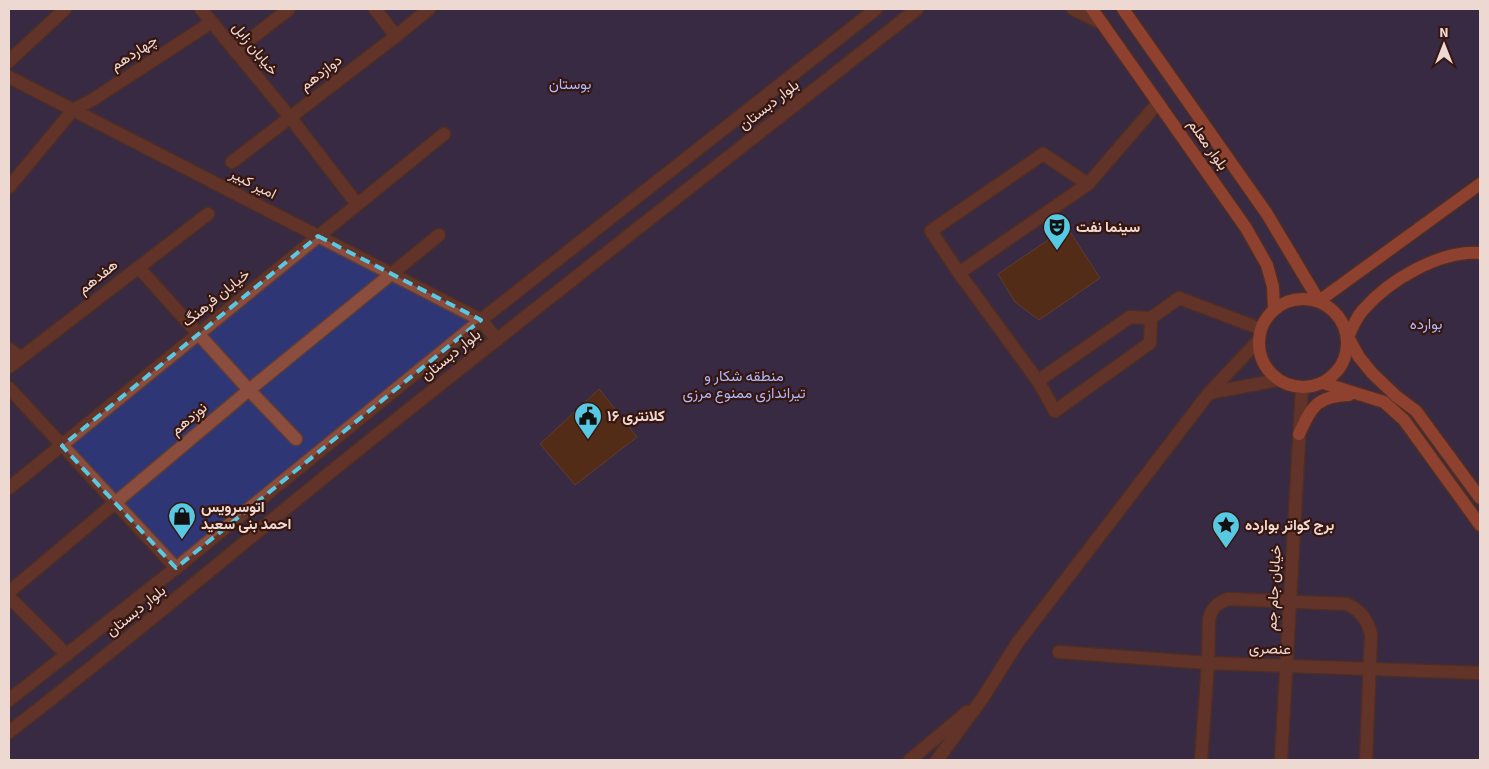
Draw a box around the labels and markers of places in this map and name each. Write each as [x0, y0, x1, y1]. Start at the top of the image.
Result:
theatre icon: سینما نفت [1042, 212, 1072, 251]
place label: سینما نفت [1076, 217, 1140, 238]
public building icon: کلانتری ۱۶ [573, 401, 603, 440]
place label: کلانتری ۱۶ [607, 406, 665, 427]
place label: اتوسرویس احمد بنی سعید [201, 497, 291, 535]
shop icon: اتوسرویس احمد بنی سعید [167, 501, 197, 540]
place icon: برج کواتر بوارده [1211, 510, 1241, 549]
place label: برج کواتر بوارده [1245, 515, 1334, 536]

